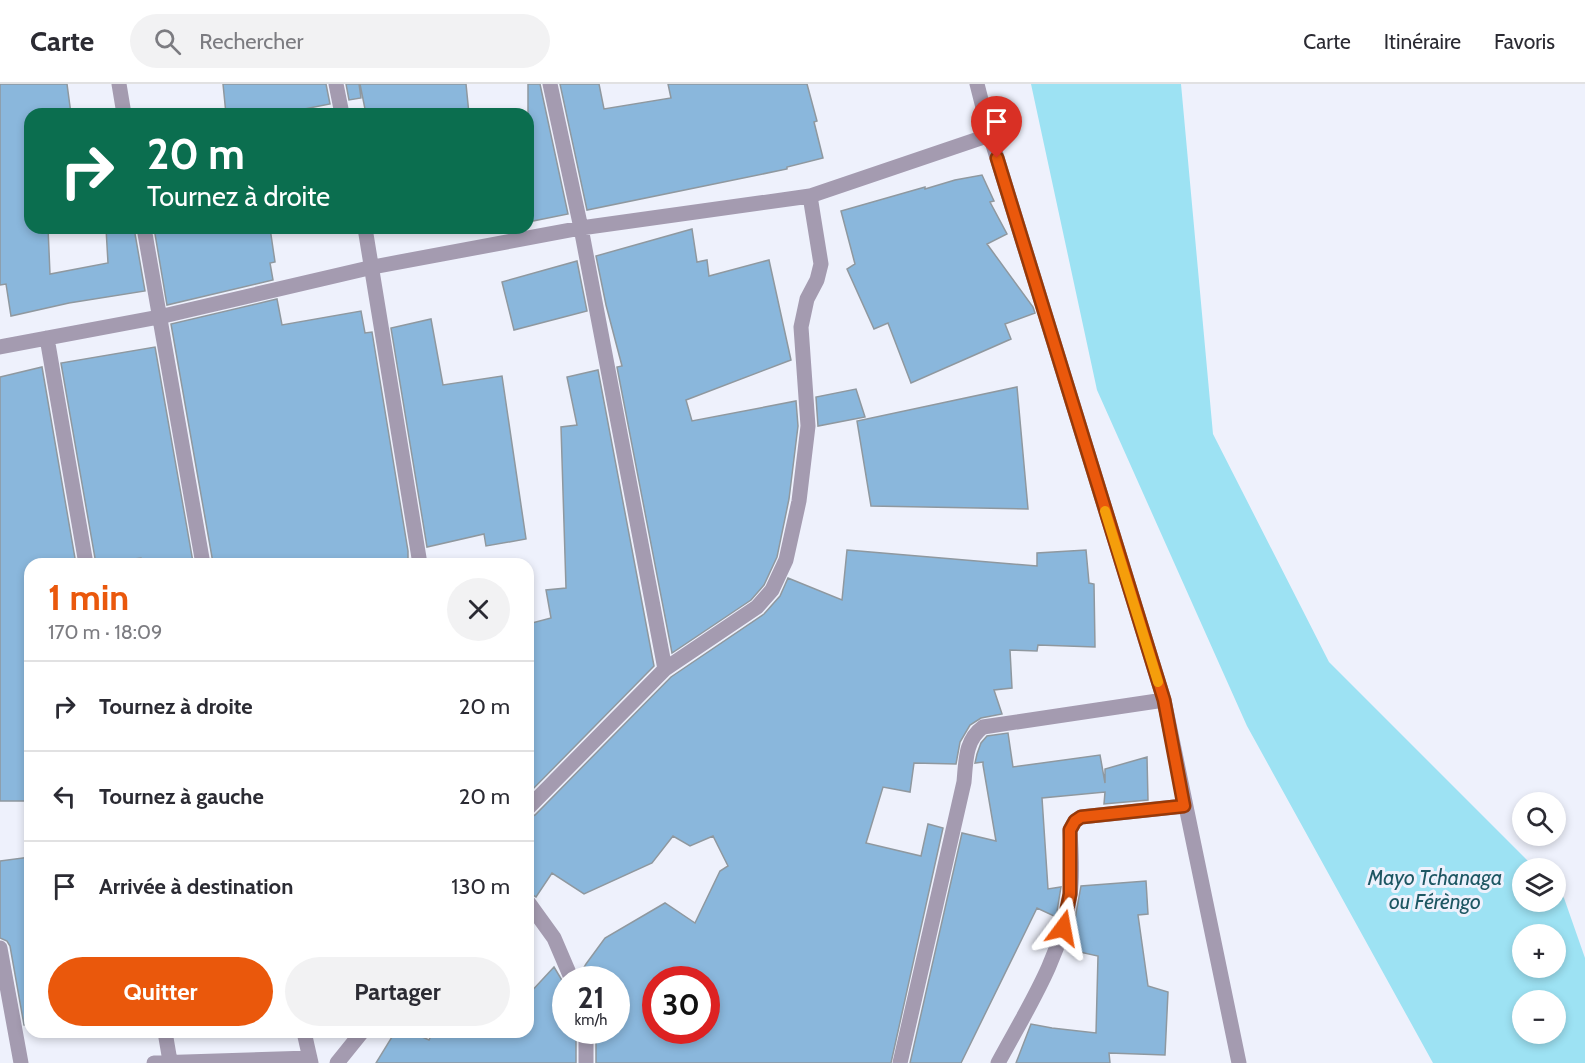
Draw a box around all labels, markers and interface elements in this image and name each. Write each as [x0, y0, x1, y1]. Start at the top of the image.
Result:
search box [130, 14, 550, 68]
text: Carte [30, 24, 94, 58]
icon: search [151, 25, 184, 58]
text: Rechercher [199, 28, 303, 55]
text: Carte [1303, 29, 1351, 54]
text: Itinéraire [1384, 29, 1461, 54]
text: Favoris [1494, 29, 1555, 54]
pin [971, 96, 1022, 158]
icon: arrive [980, 105, 1013, 138]
text: 20 m [147, 128, 245, 180]
icon: right [48, 132, 126, 210]
text: Tournez à droite [147, 180, 330, 213]
text: 1 min [48, 575, 129, 619]
button: close [447, 578, 510, 641]
text: 170 m · 18:09 [48, 620, 162, 644]
icon: right [48, 690, 81, 723]
text: Tournez à droite [99, 693, 253, 720]
text: 20 m [459, 693, 510, 720]
icon: left [48, 780, 81, 813]
text: Tournez à gauche [99, 783, 264, 810]
text: 20 m [459, 783, 510, 810]
map controls [1512, 792, 1566, 1044]
button: search [1512, 792, 1566, 846]
button: layers [1512, 858, 1566, 912]
water label: Mayo Tchanaga ou Férèngo [1367, 865, 1502, 914]
icon: arrive [48, 870, 81, 903]
text: Arrivée à destination [99, 873, 293, 900]
text: 130 m [451, 873, 510, 900]
position arrow [1031, 896, 1095, 960]
button: + [1512, 924, 1566, 978]
button: Quitter [48, 957, 273, 1026]
button: Partager [285, 957, 510, 1026]
speed limit sign: 30 [642, 966, 720, 1044]
text: 21 [578, 979, 604, 1016]
button: − [1512, 990, 1566, 1044]
text: km/h [575, 1011, 607, 1029]

